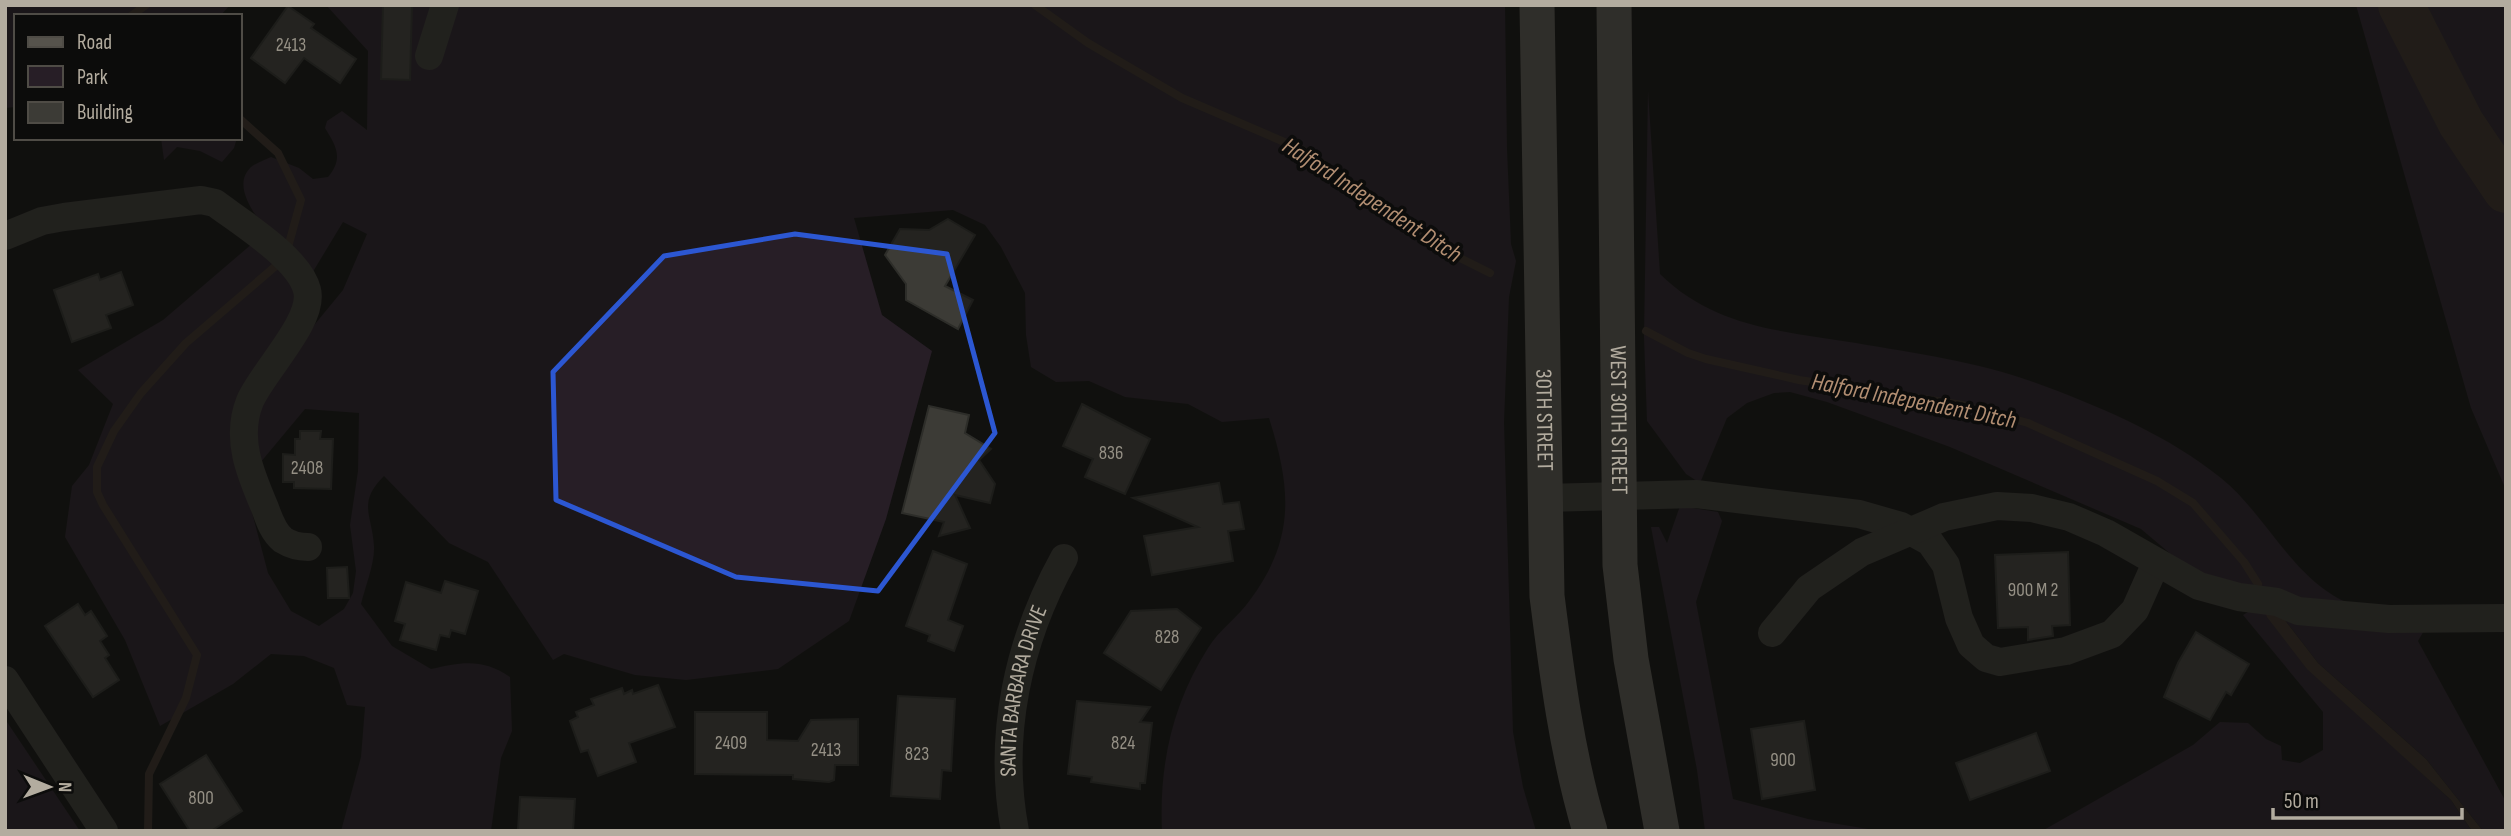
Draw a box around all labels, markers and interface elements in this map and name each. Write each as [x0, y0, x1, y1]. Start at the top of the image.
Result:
legend [14, 14, 242, 140]
text: Road [77, 30, 112, 55]
house number: 2413 [276, 34, 306, 57]
text: Park [77, 65, 108, 90]
text: Building [77, 100, 133, 125]
water label: Halford Independent Ditch [1277, 131, 1467, 269]
street label: WEST 30TH STREET [1604, 345, 1633, 495]
water label: Halford Independent Ditch [1809, 367, 2019, 435]
street label: 30TH STREET [1529, 369, 1559, 471]
house number: 836 [1099, 442, 1123, 465]
house number: 2408 [291, 457, 323, 480]
house number: 900 M 2 [2008, 579, 2058, 602]
street label: SANTA BARBARA DRIVE [995, 601, 1054, 777]
house number: 828 [1155, 626, 1179, 649]
house number: 2409 [715, 732, 747, 755]
house number: 824 [1111, 732, 1135, 755]
house number: 2413 [811, 739, 841, 762]
house number: 823 [905, 743, 929, 766]
house number: 900 [1770, 749, 1796, 772]
north arrow [14, 752, 84, 822]
scale bar [2273, 776, 2462, 820]
text: N [53, 782, 76, 793]
house number: 800 [188, 787, 214, 810]
text: 50 m [2284, 789, 2319, 814]

